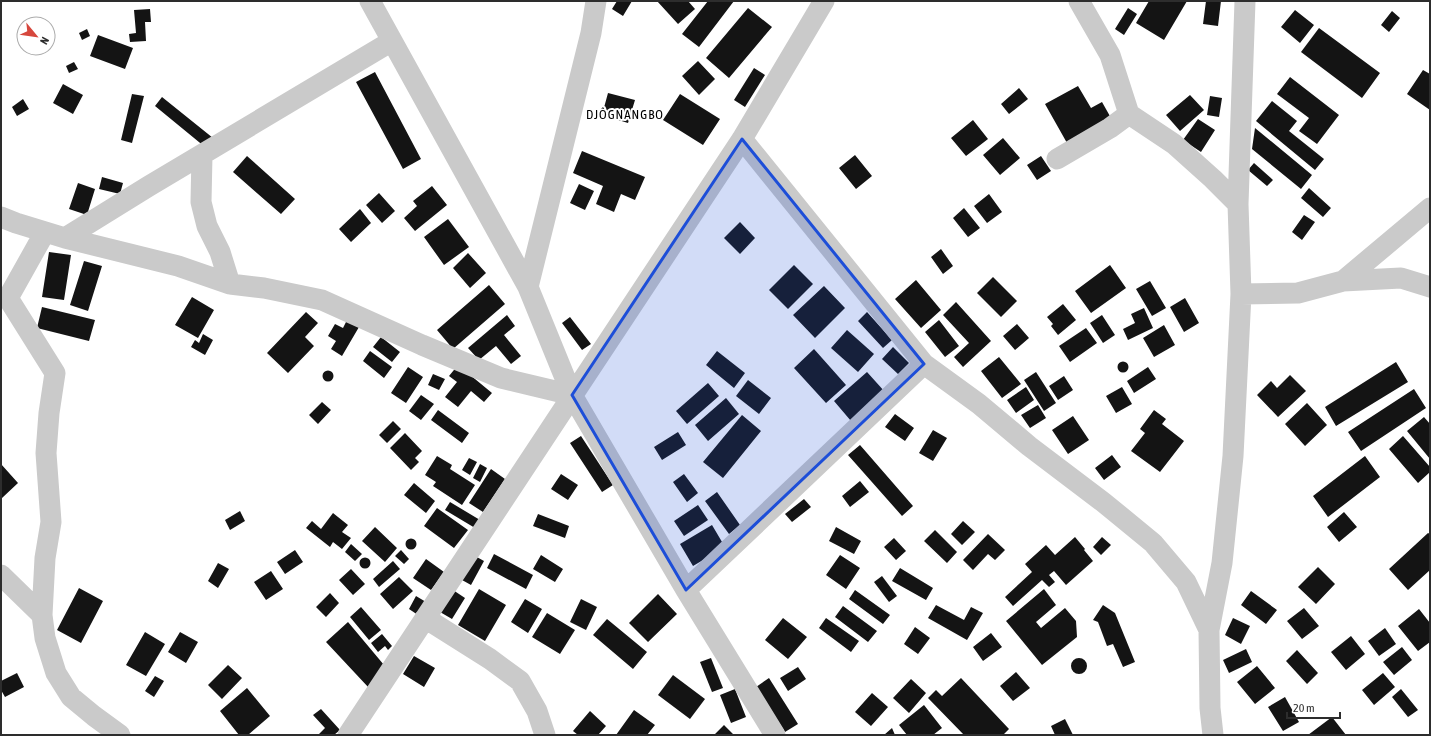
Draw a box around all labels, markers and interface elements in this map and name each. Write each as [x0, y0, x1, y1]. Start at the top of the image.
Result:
north arrow [16, 16, 56, 56]
text: N [38, 35, 52, 47]
district label: DJÔGNANGBO [586, 107, 664, 122]
scale bar [1287, 694, 1340, 720]
text: 20 m [1293, 701, 1315, 715]

